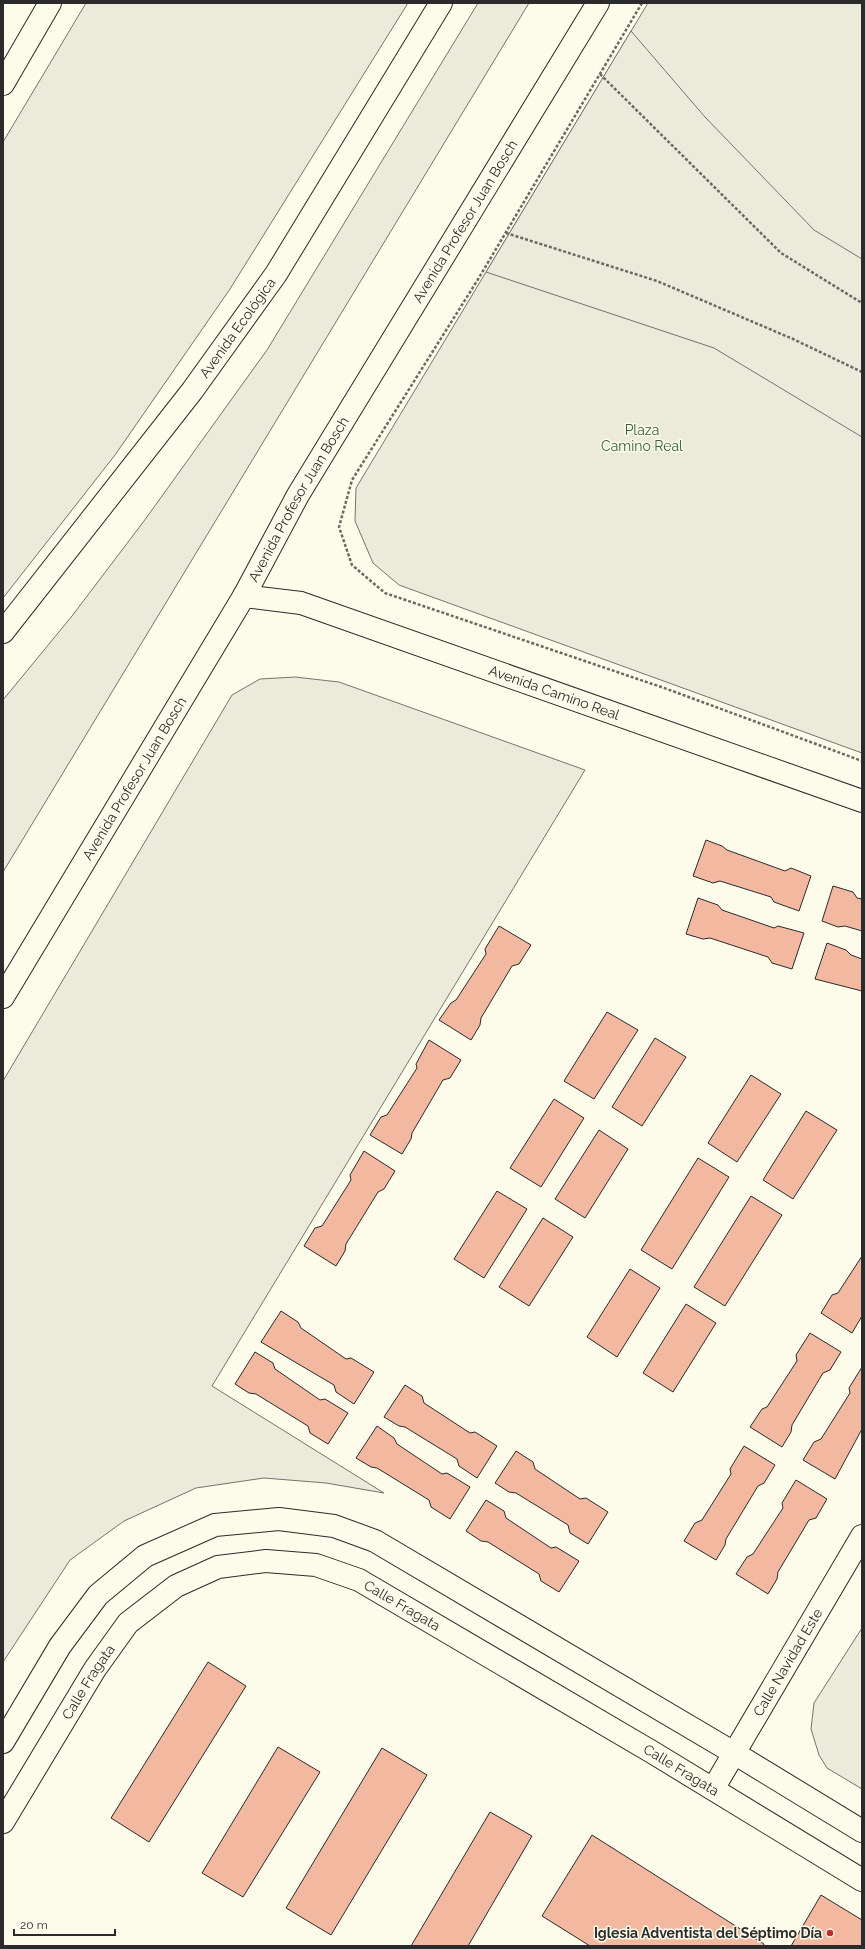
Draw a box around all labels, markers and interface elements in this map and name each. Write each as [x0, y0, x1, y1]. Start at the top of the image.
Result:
street label: Avenida Profesor Juan Bosch [409, 137, 521, 305]
street label: Avenida Ecológica [196, 275, 279, 381]
street label: Avenida Profesor Juan Bosch [245, 414, 352, 584]
park label: Plaza Camino Real [601, 422, 683, 454]
street label: Avenida Camino Real [487, 662, 622, 723]
street label: Avenida Profesor Juan Bosch [79, 694, 190, 863]
street label: Calle Fragata [361, 1577, 443, 1634]
street label: Calle Navidad Este [750, 1606, 825, 1719]
street label: Calle Fragata [59, 1641, 118, 1722]
street label: Calle Fragata [641, 1741, 722, 1799]
scale bar [14, 1911, 115, 1937]
text: 20 m [20, 1918, 48, 1932]
place label: Iglesia Adventista del Séptimo Día [594, 1925, 822, 1941]
marker: Iglesia Adventista del Séptimo Día [825, 1928, 835, 1938]

